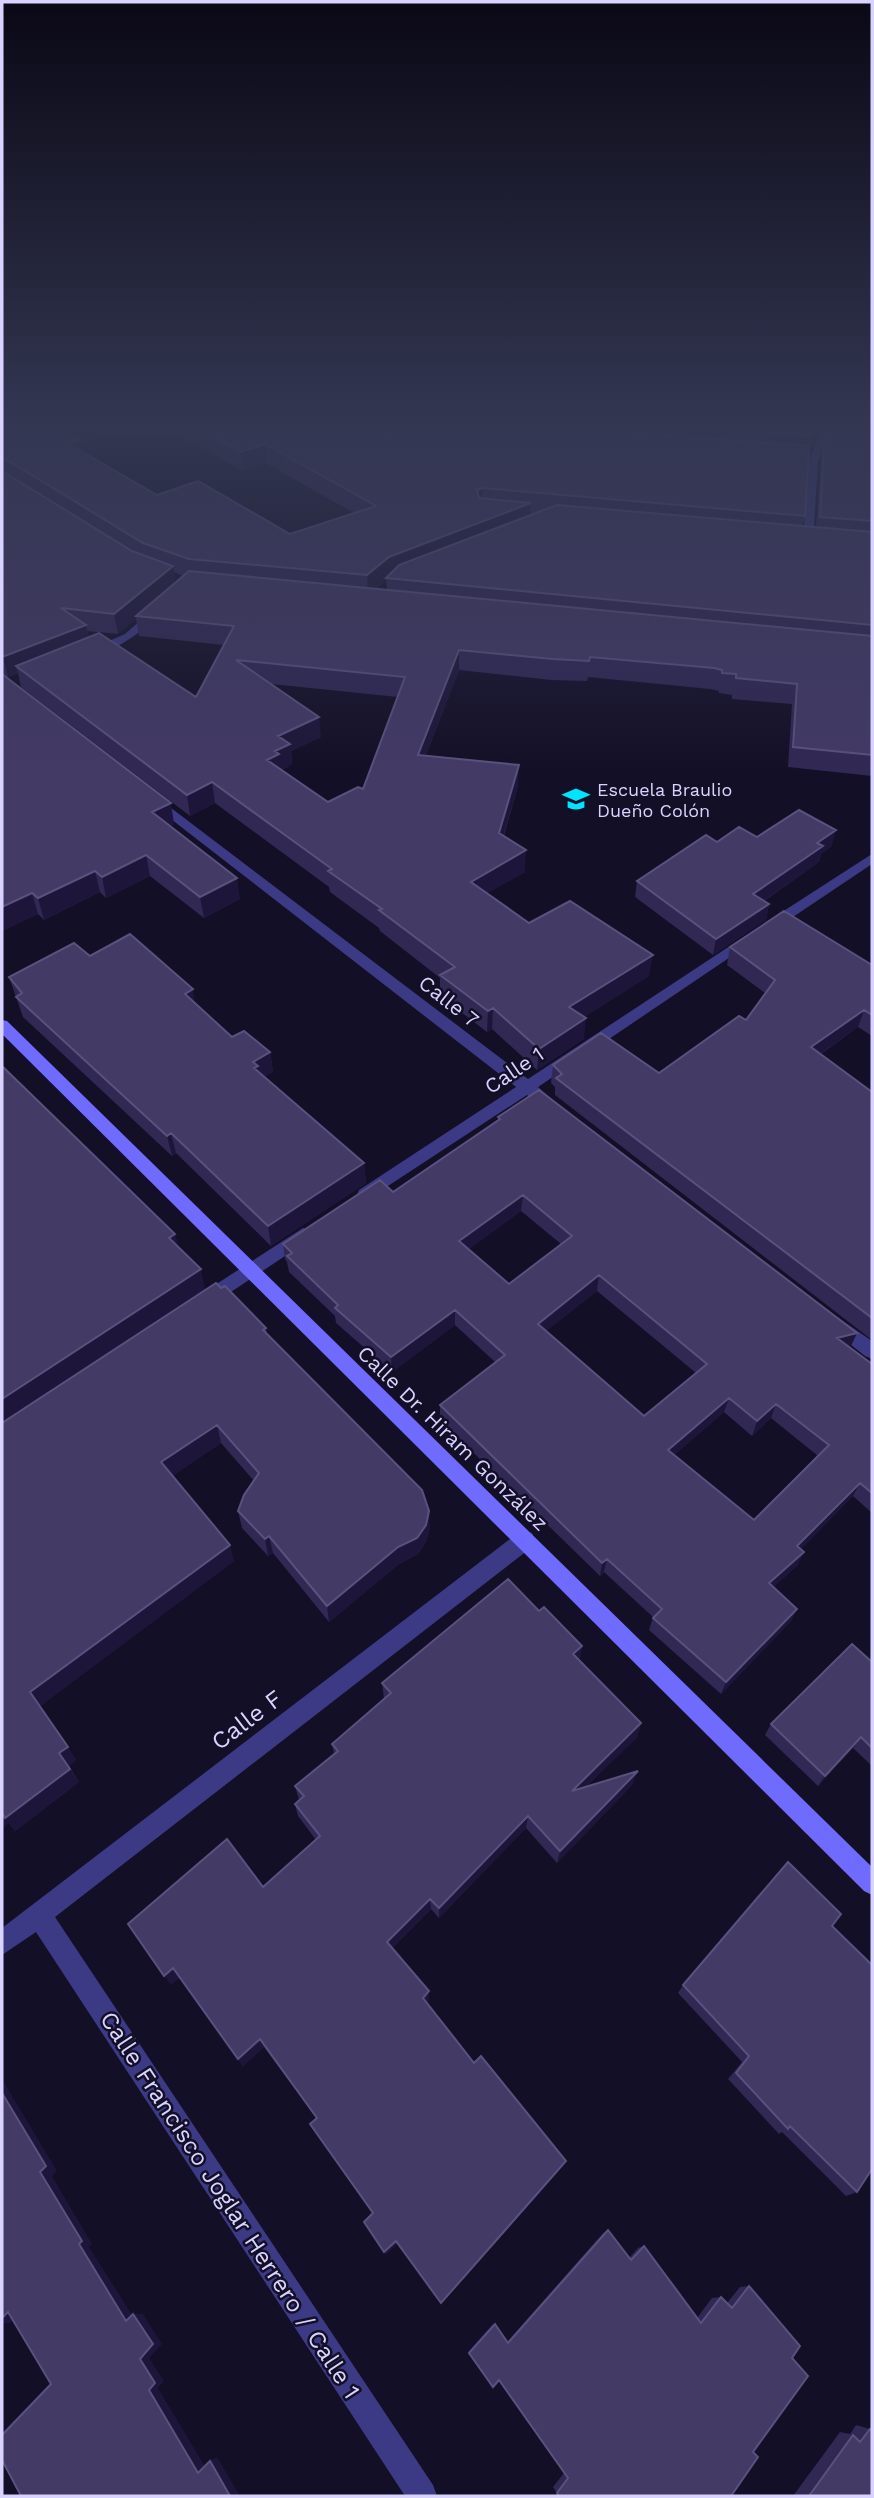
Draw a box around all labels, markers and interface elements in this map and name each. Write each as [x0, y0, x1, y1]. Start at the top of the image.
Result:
place label: Escuela Braulio Dueño Colón [597, 779, 732, 821]
school or university icon: Escuela Braulio Dueño Colón [561, 784, 591, 814]
street label: Calle 7 [414, 970, 484, 1032]
street label: Calle 1 [480, 1041, 548, 1099]
street label: Calle Dr. Hiram González [353, 1340, 553, 1536]
street label: Calle F [206, 1684, 288, 1756]
street label: Calle Francisco Joglar Herrero / Calle 1 [94, 2006, 366, 2404]

